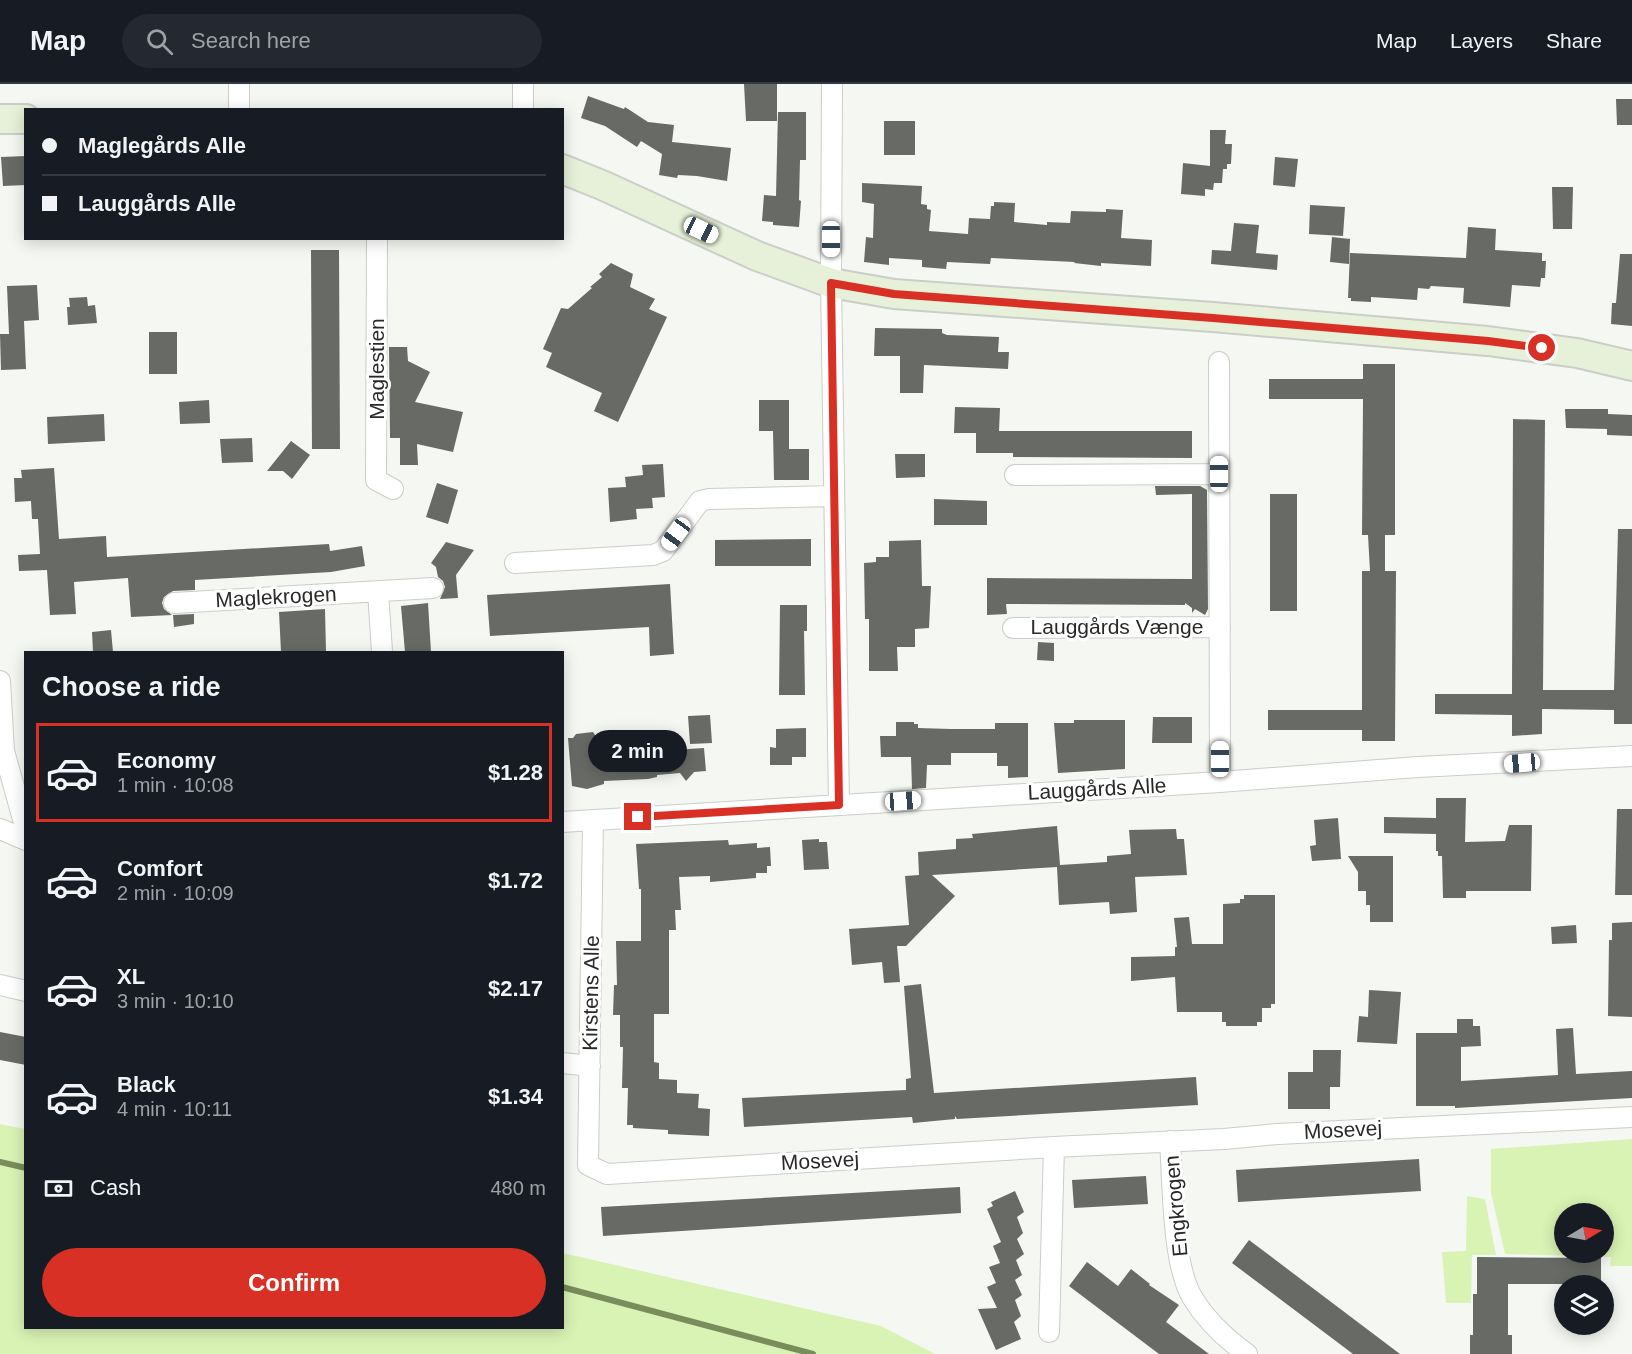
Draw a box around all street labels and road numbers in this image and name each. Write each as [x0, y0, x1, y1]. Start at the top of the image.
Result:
street label: Maglestien [365, 318, 388, 420]
street label: Maglekrogen [215, 582, 337, 611]
street label: Lauggårds Vænge [1031, 615, 1203, 638]
street label: Lauggårds Alle [1027, 773, 1167, 804]
street label: Kirstens Alle [578, 935, 603, 1051]
street label: Mosevej [1303, 1116, 1383, 1143]
street label: Mosevej [780, 1147, 860, 1174]
street label: Engkrogen [1160, 1154, 1191, 1258]

